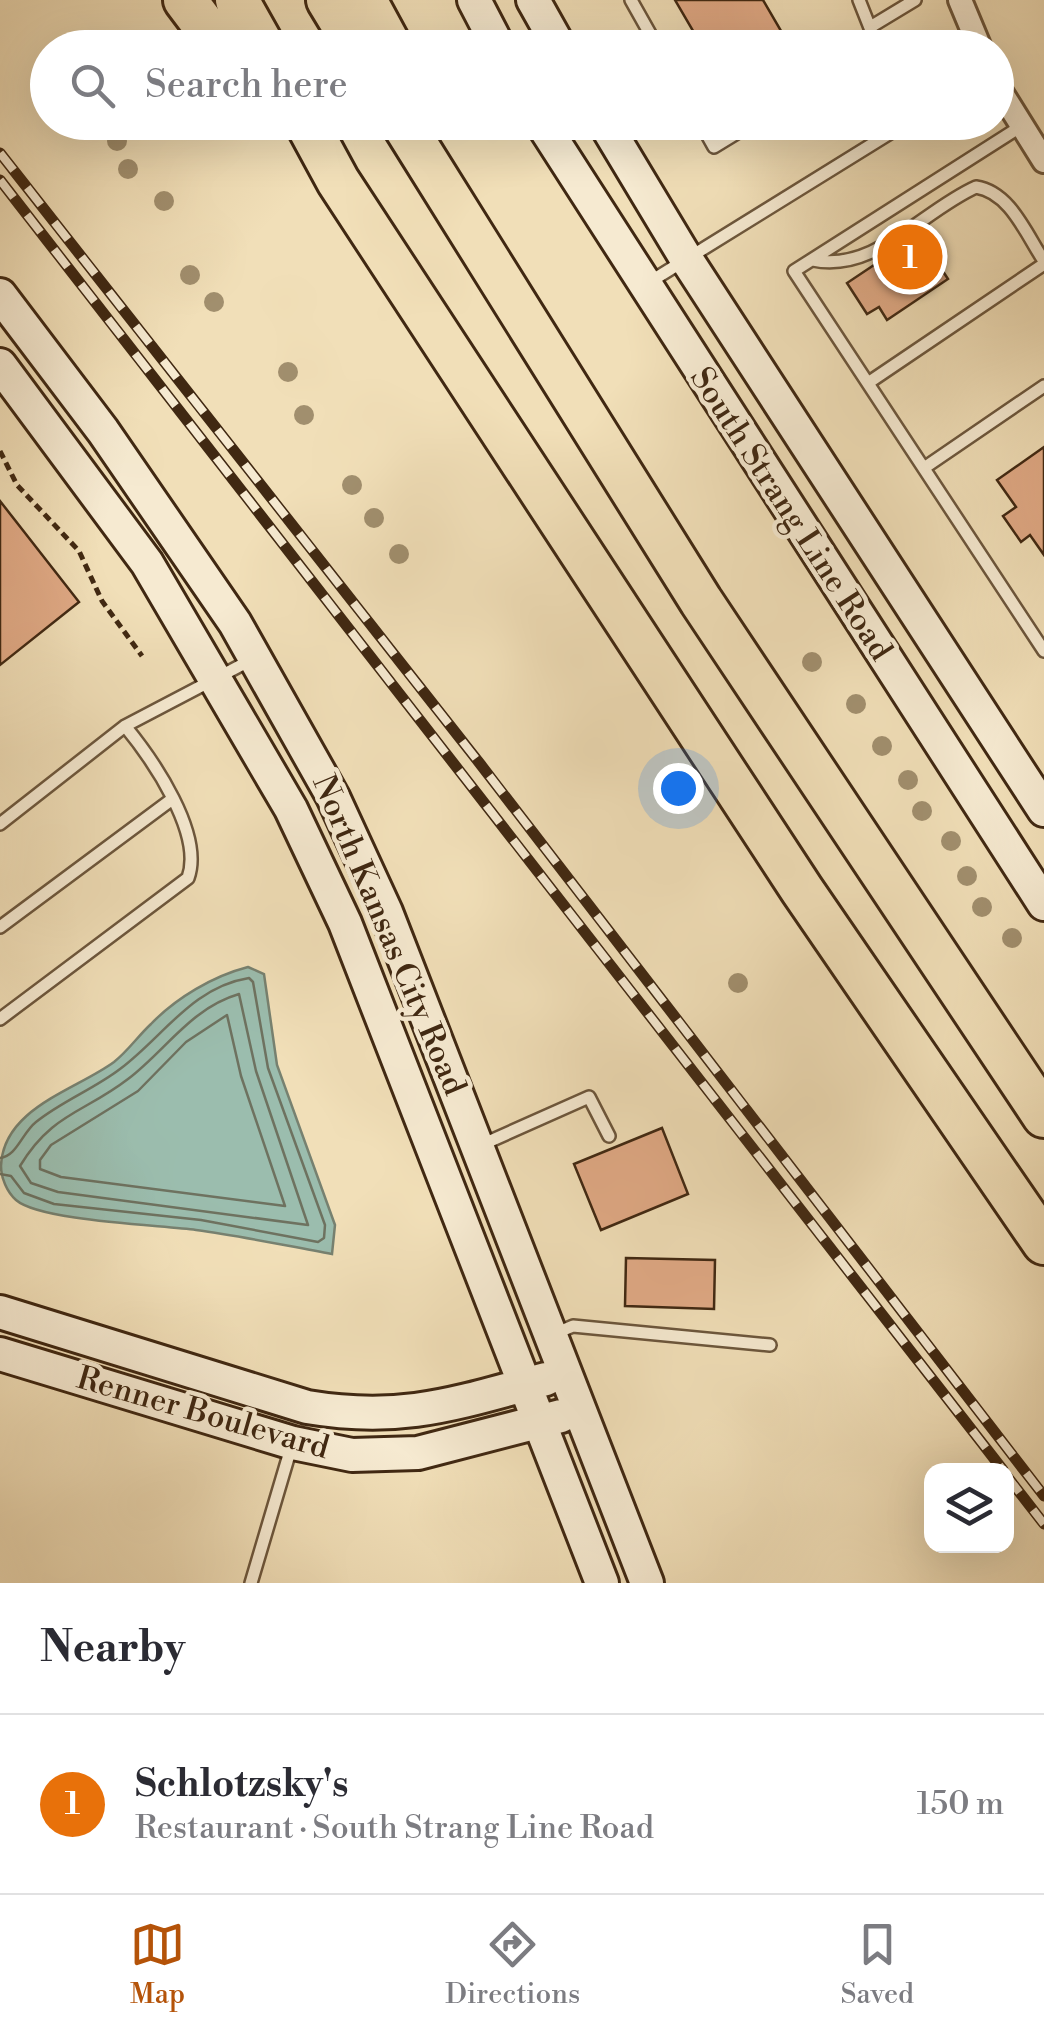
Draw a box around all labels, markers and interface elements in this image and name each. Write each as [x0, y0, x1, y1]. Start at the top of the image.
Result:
search box [30, 30, 1014, 140]
icon: search [65, 58, 120, 113]
text: Search here [145, 62, 348, 109]
pin: 1 [878, 220, 942, 294]
street label: South Strang Line Road [681, 360, 901, 668]
your location [653, 763, 704, 814]
street label: North Kansas City Road [303, 769, 475, 1101]
street label: Renner Boulevard [72, 1358, 334, 1468]
map controls [924, 1463, 1014, 1553]
button: layers [924, 1463, 1014, 1553]
text: Nearby [40, 1622, 185, 1675]
text: Schlotzsky's [135, 1761, 349, 1808]
text: 1 [65, 1784, 80, 1824]
text: 150 m [917, 1784, 1004, 1824]
text: Restaurant · South Strang Line Road [135, 1808, 654, 1848]
tab: Map [130, 1917, 185, 2012]
tab: Directions [445, 1917, 580, 2012]
tab: Saved [840, 1917, 914, 2012]

